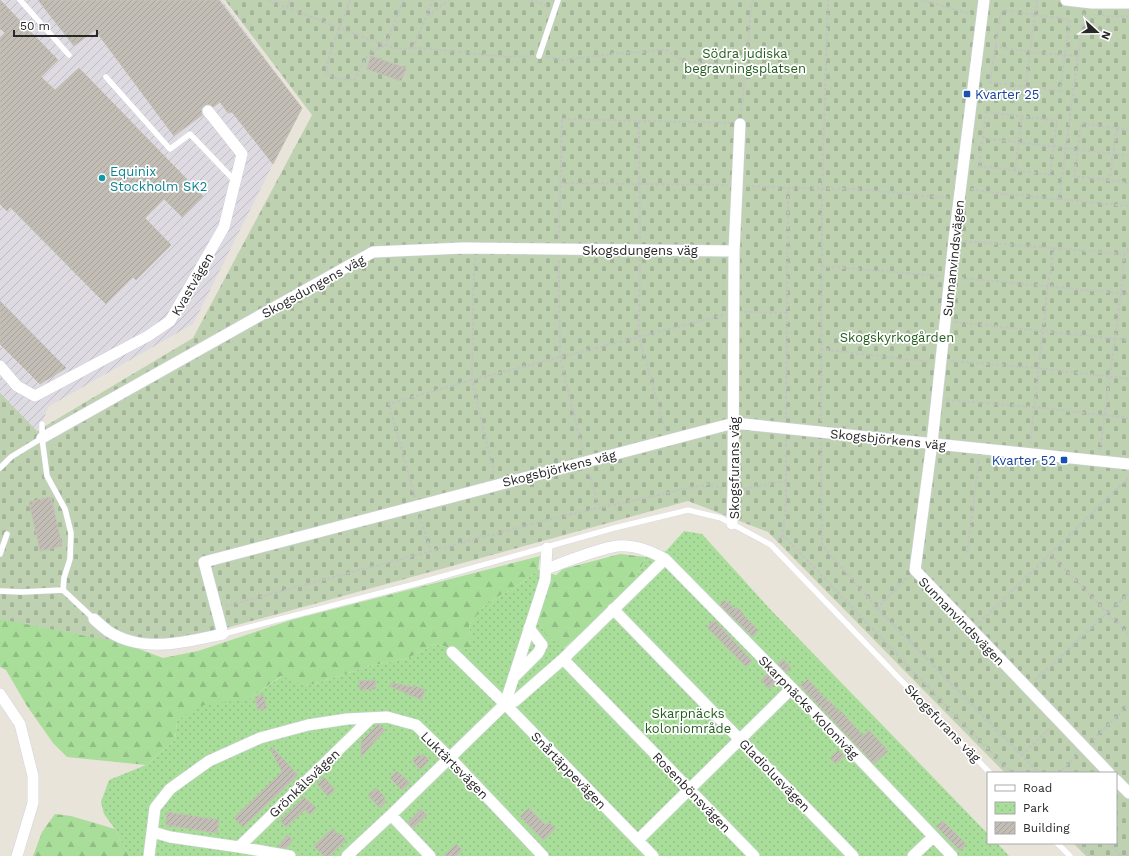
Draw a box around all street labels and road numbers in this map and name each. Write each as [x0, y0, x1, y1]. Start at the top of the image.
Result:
street label: Sunnanvindsvägen [940, 199, 967, 317]
street label: Skogsdungens väg [582, 243, 698, 258]
street label: Kvastvägen [168, 250, 217, 319]
street label: Skogsdungens väg [259, 252, 367, 321]
street label: Skogsfurans väg [727, 417, 742, 519]
street label: Skogsbjörkens väg [829, 426, 947, 453]
street label: Skogsbjörkens väg [501, 447, 617, 490]
street label: Sunnanvindsvägen [916, 574, 1008, 669]
street label: Skarpnäcks Koloniväg [755, 653, 862, 762]
street label: Skogsfurans väg [902, 681, 984, 765]
street label: Luktärtsvägen [418, 728, 492, 802]
street label: Snårtäppevägen [528, 729, 609, 812]
street label: Gladiolusvägen [736, 736, 813, 815]
street label: Grönkålsvägen [266, 746, 343, 821]
street label: Rosenbönsvägen [650, 749, 734, 836]

